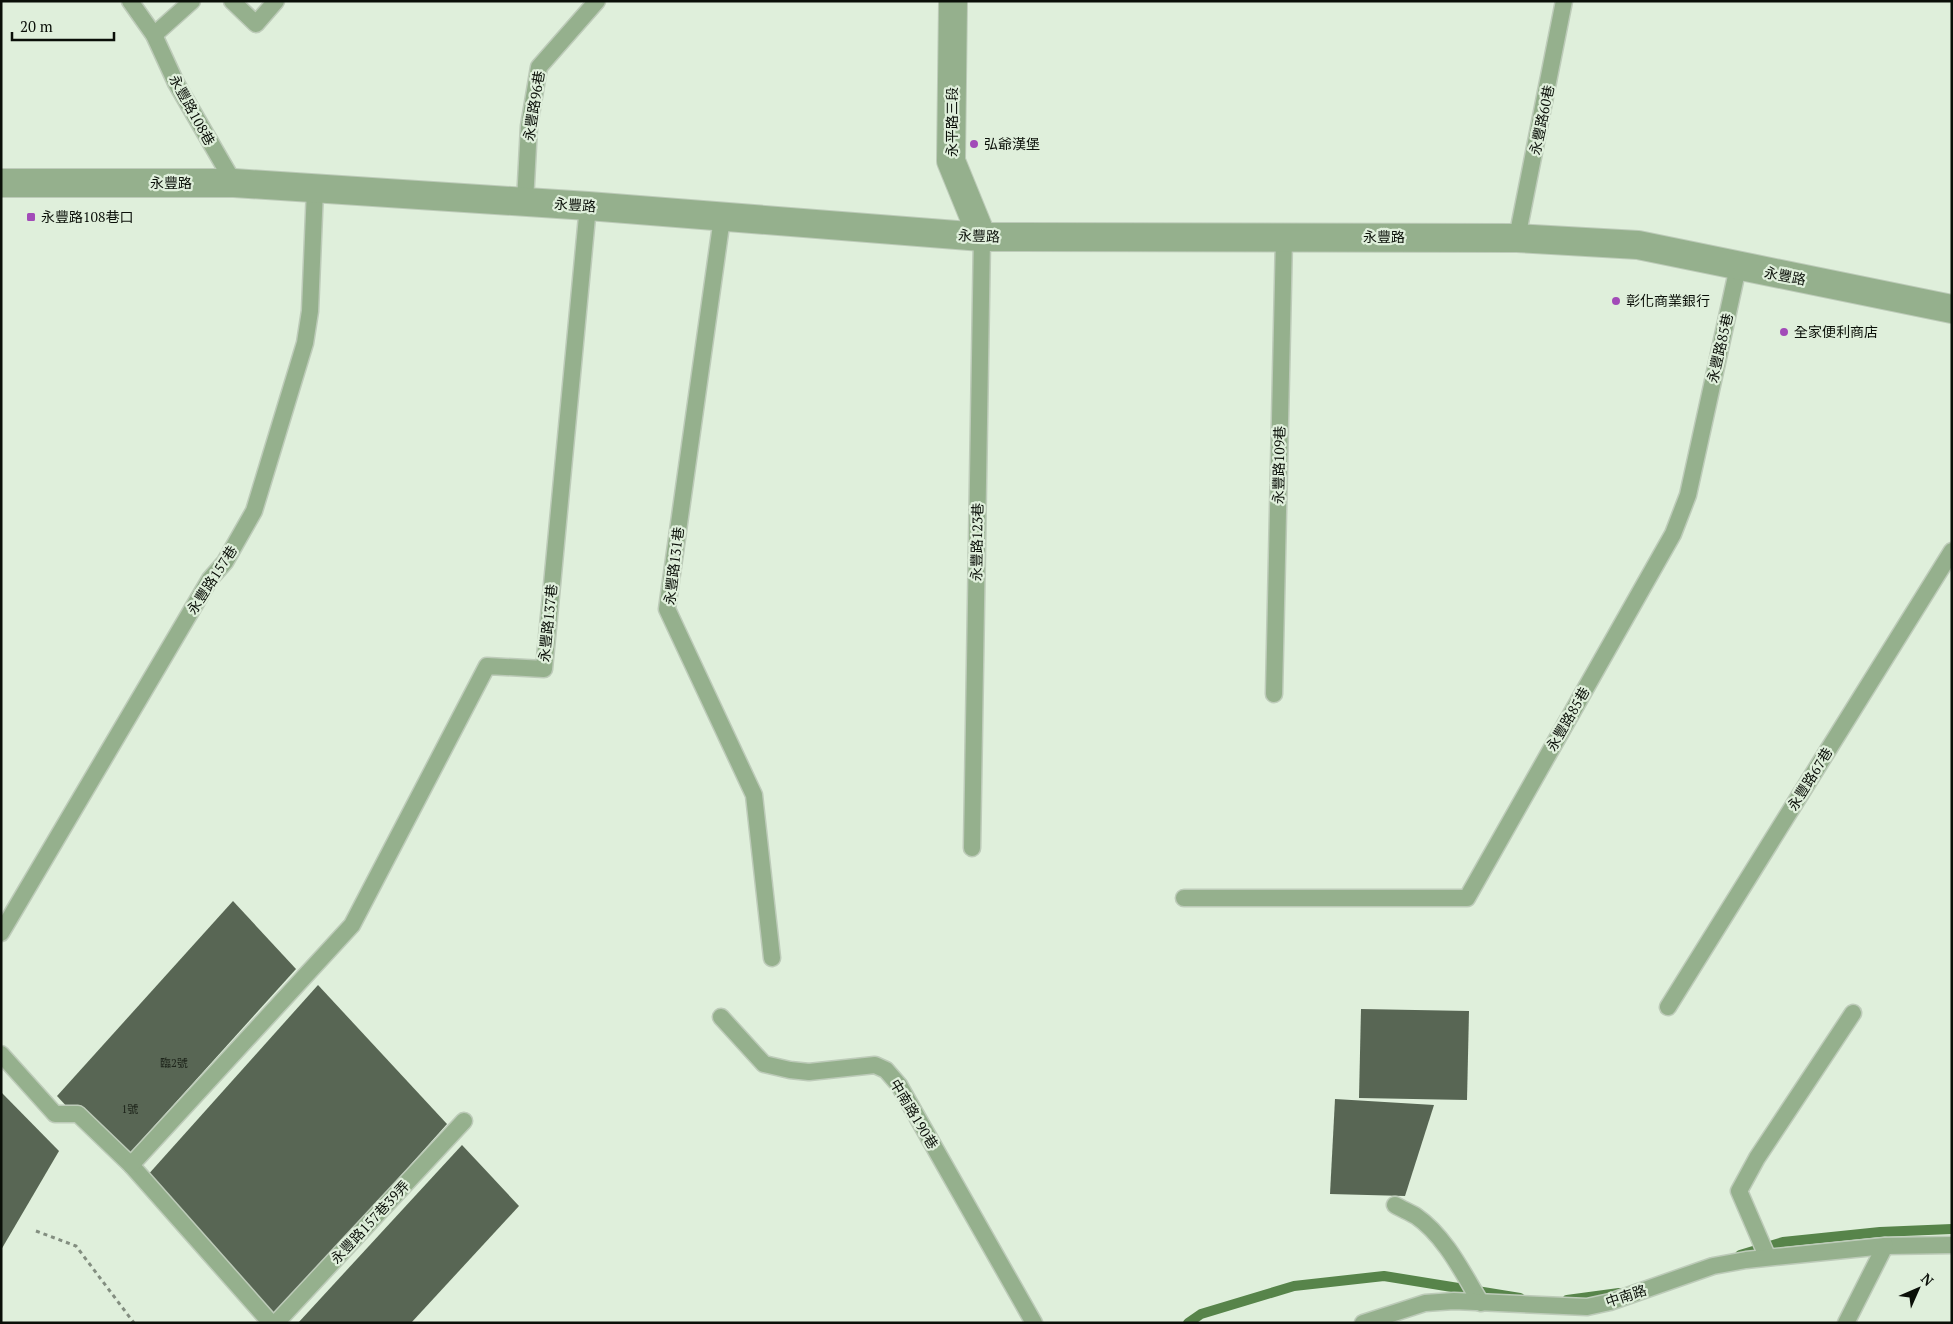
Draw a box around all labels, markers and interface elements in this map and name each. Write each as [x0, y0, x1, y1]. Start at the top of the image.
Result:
scale bar [12, 10, 115, 42]
text: 20 m [20, 16, 53, 36]
street label: 永豐路96巷 [519, 69, 548, 142]
street label: 永豐路108巷 [165, 71, 220, 149]
street label: 永豐路60巷 [1525, 83, 1558, 157]
street label: 永平路三段 [942, 87, 961, 157]
place label: 弘爺漢堡 [984, 134, 1040, 153]
marker: 弘爺漢堡 [968, 138, 980, 150]
street label: 永豐路 [150, 173, 192, 192]
street label: 永豐路 [553, 194, 597, 215]
place label: 永豐路108巷口 [41, 207, 133, 226]
marker: 永豐路108巷口 [25, 211, 37, 223]
street label: 永豐路 [958, 225, 1000, 246]
street label: 永豐路 [1363, 227, 1405, 246]
street label: 永豐路 [1763, 262, 1808, 289]
place label: 彰化商業銀行 [1626, 291, 1710, 310]
marker: 彰化商業銀行 [1610, 295, 1622, 307]
street label: 永豐路85巷 [1702, 311, 1737, 385]
place label: 全家便利商店 [1794, 322, 1878, 341]
marker: 全家便利商店 [1778, 326, 1790, 338]
street label: 永豐路109巷 [1268, 426, 1289, 504]
street label: 永豐路123巷 [966, 503, 987, 581]
street label: 永豐路131巷 [659, 526, 688, 606]
street label: 永豐路157巷 [182, 542, 241, 618]
street label: 永豐路137巷 [534, 583, 561, 663]
street label: 永豐路85巷 [1542, 683, 1594, 754]
street label: 永豐路67巷 [1783, 744, 1836, 814]
house number: 臨2號 [160, 1056, 188, 1070]
street label: 中南路190巷 [886, 1075, 943, 1152]
house number: 1號 [122, 1102, 138, 1116]
street label: 永豐路157巷39弄 [326, 1176, 413, 1267]
north arrow [1893, 1264, 1943, 1314]
text: N [1917, 1269, 1938, 1290]
street label: 中南路 [1603, 1280, 1649, 1311]

